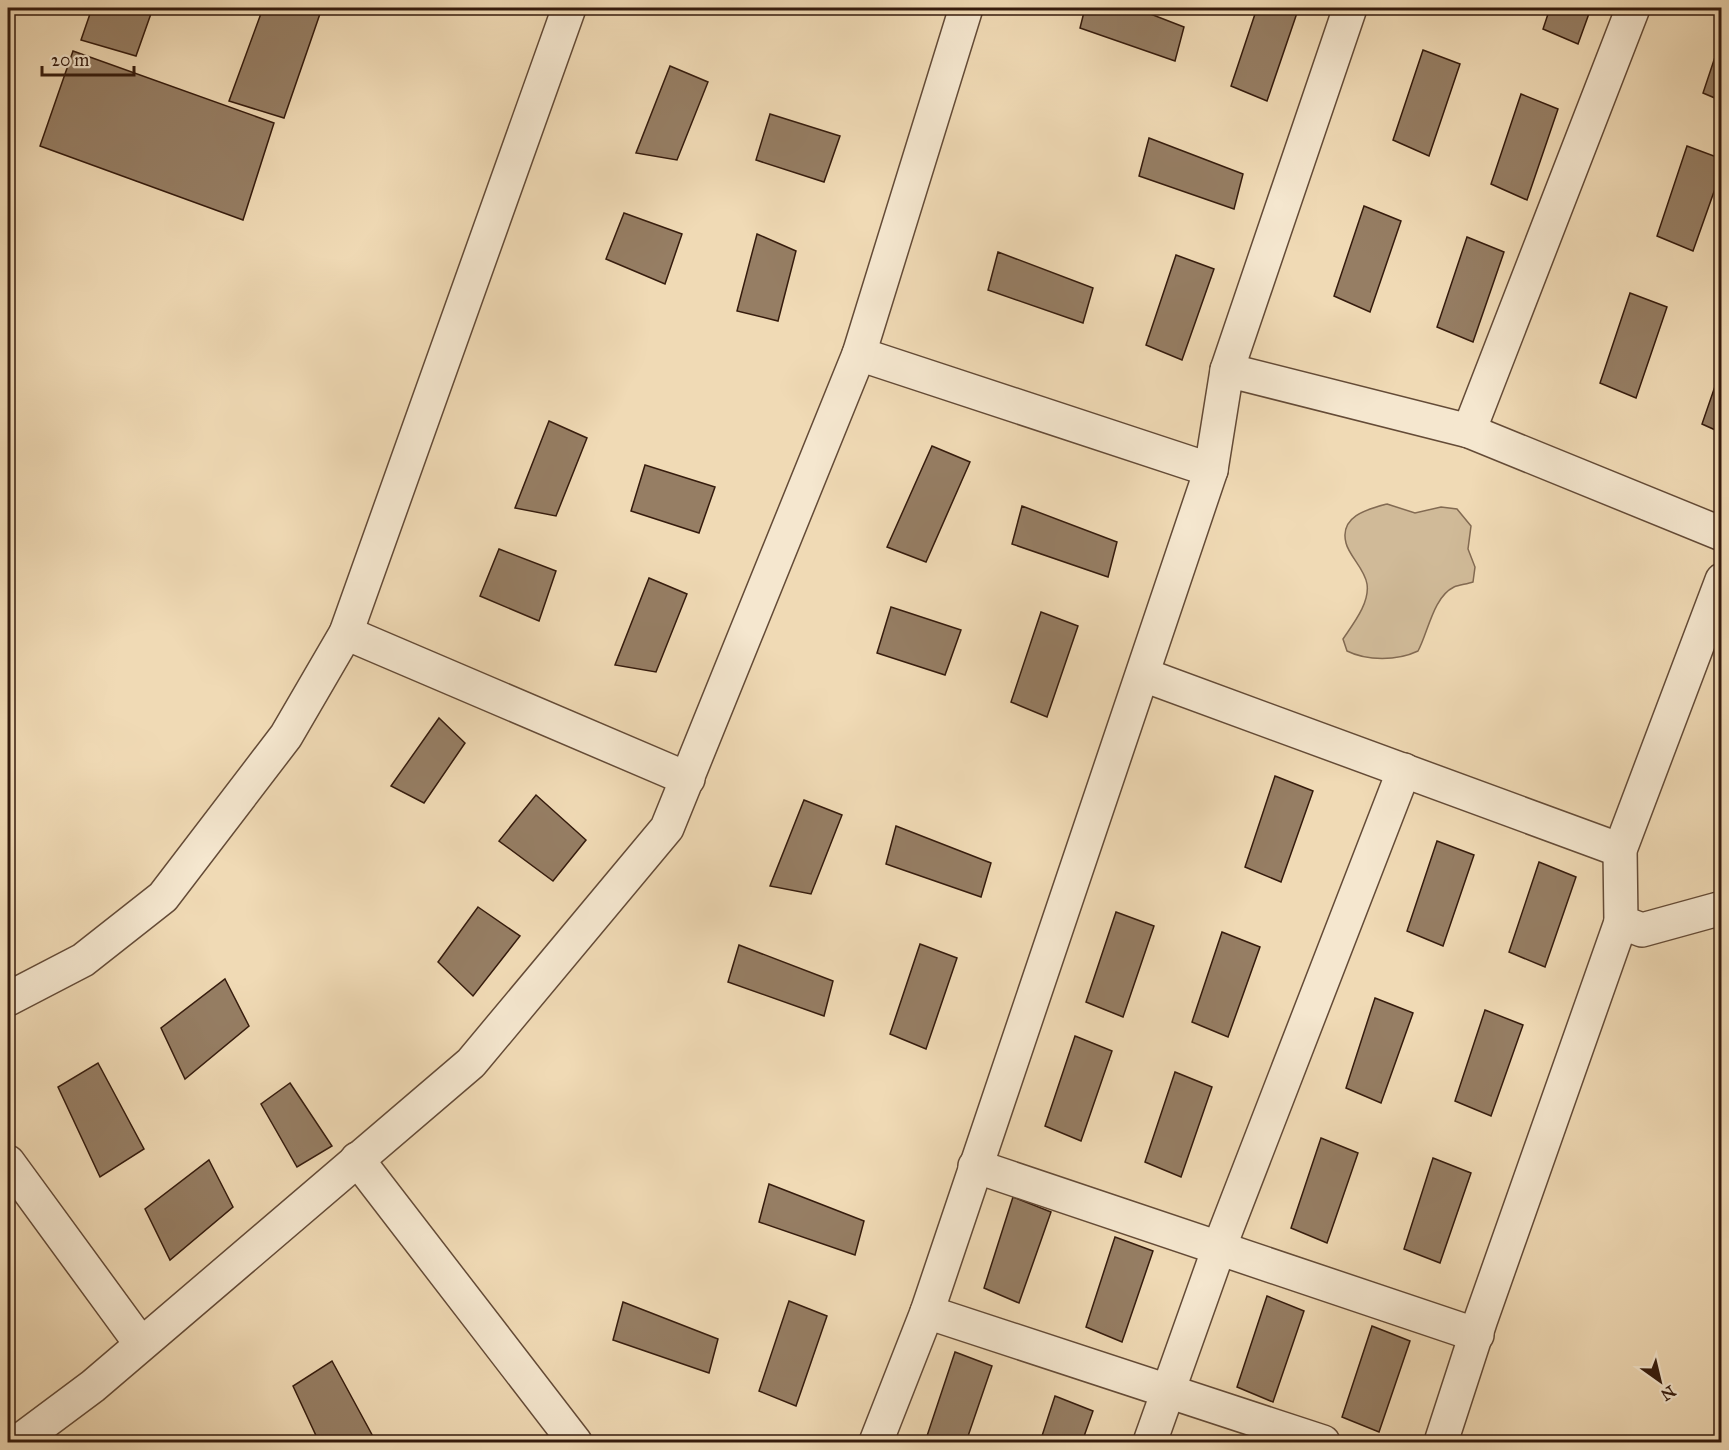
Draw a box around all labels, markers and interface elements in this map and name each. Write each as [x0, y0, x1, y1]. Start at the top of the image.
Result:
scale bar [42, 39, 134, 77]
text: 20 m [51, 49, 89, 71]
north arrow [1630, 1351, 1690, 1411]
text: N [1657, 1381, 1679, 1405]

